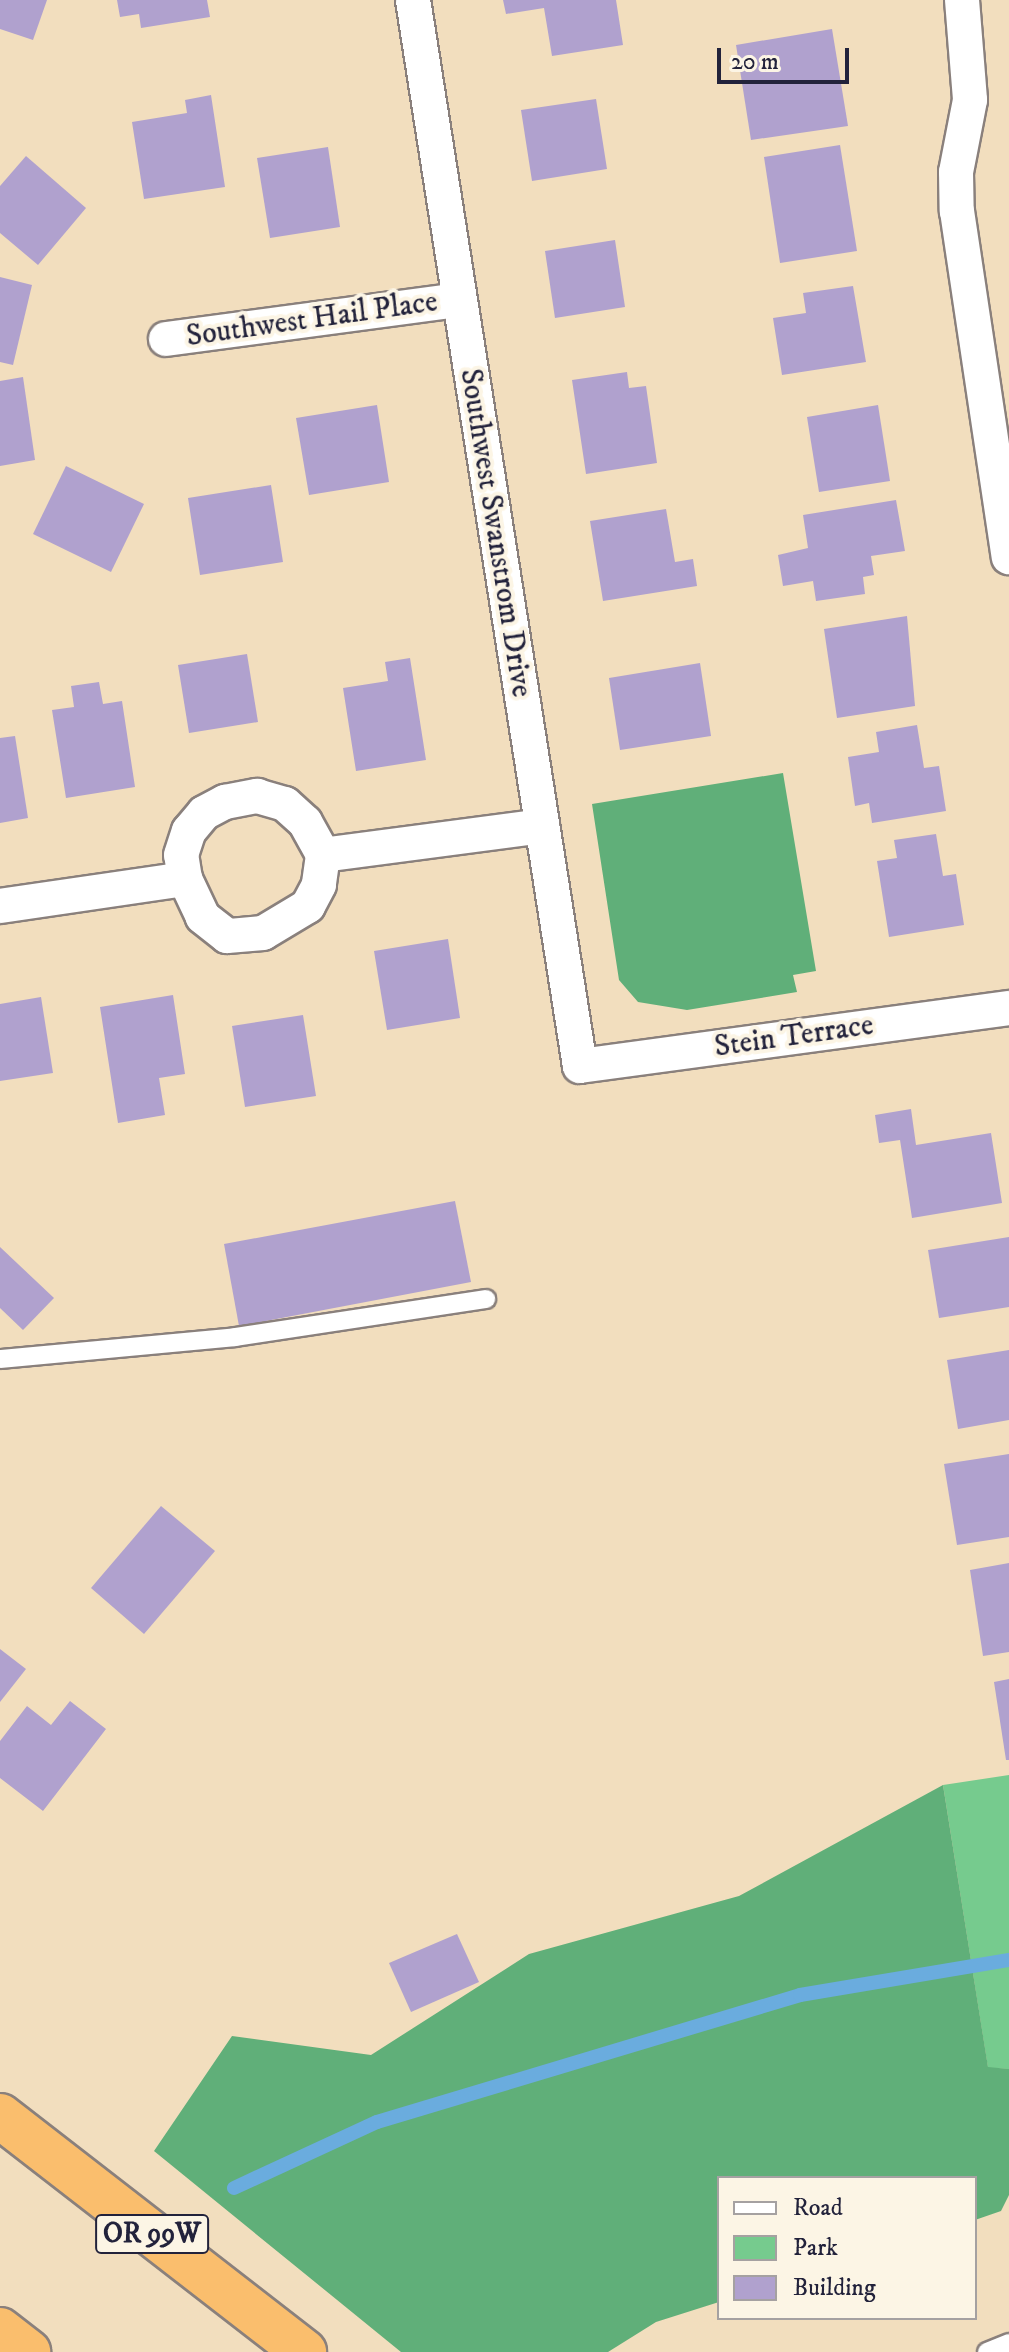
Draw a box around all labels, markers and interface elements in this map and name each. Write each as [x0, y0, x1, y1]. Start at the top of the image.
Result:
scale bar [721, 32, 853, 82]
text: 20 m [731, 47, 779, 77]
street label: Southwest Hail Place [184, 285, 440, 355]
street label: Southwest Swanstrom Drive [451, 366, 539, 700]
street label: Stein Terrace [712, 1008, 876, 1066]
legend [717, 2176, 977, 2320]
text: Road [793, 2193, 843, 2223]
road number: OR 99W [94, 2210, 210, 2258]
text: Park [793, 2233, 838, 2263]
text: Building [793, 2273, 876, 2303]

